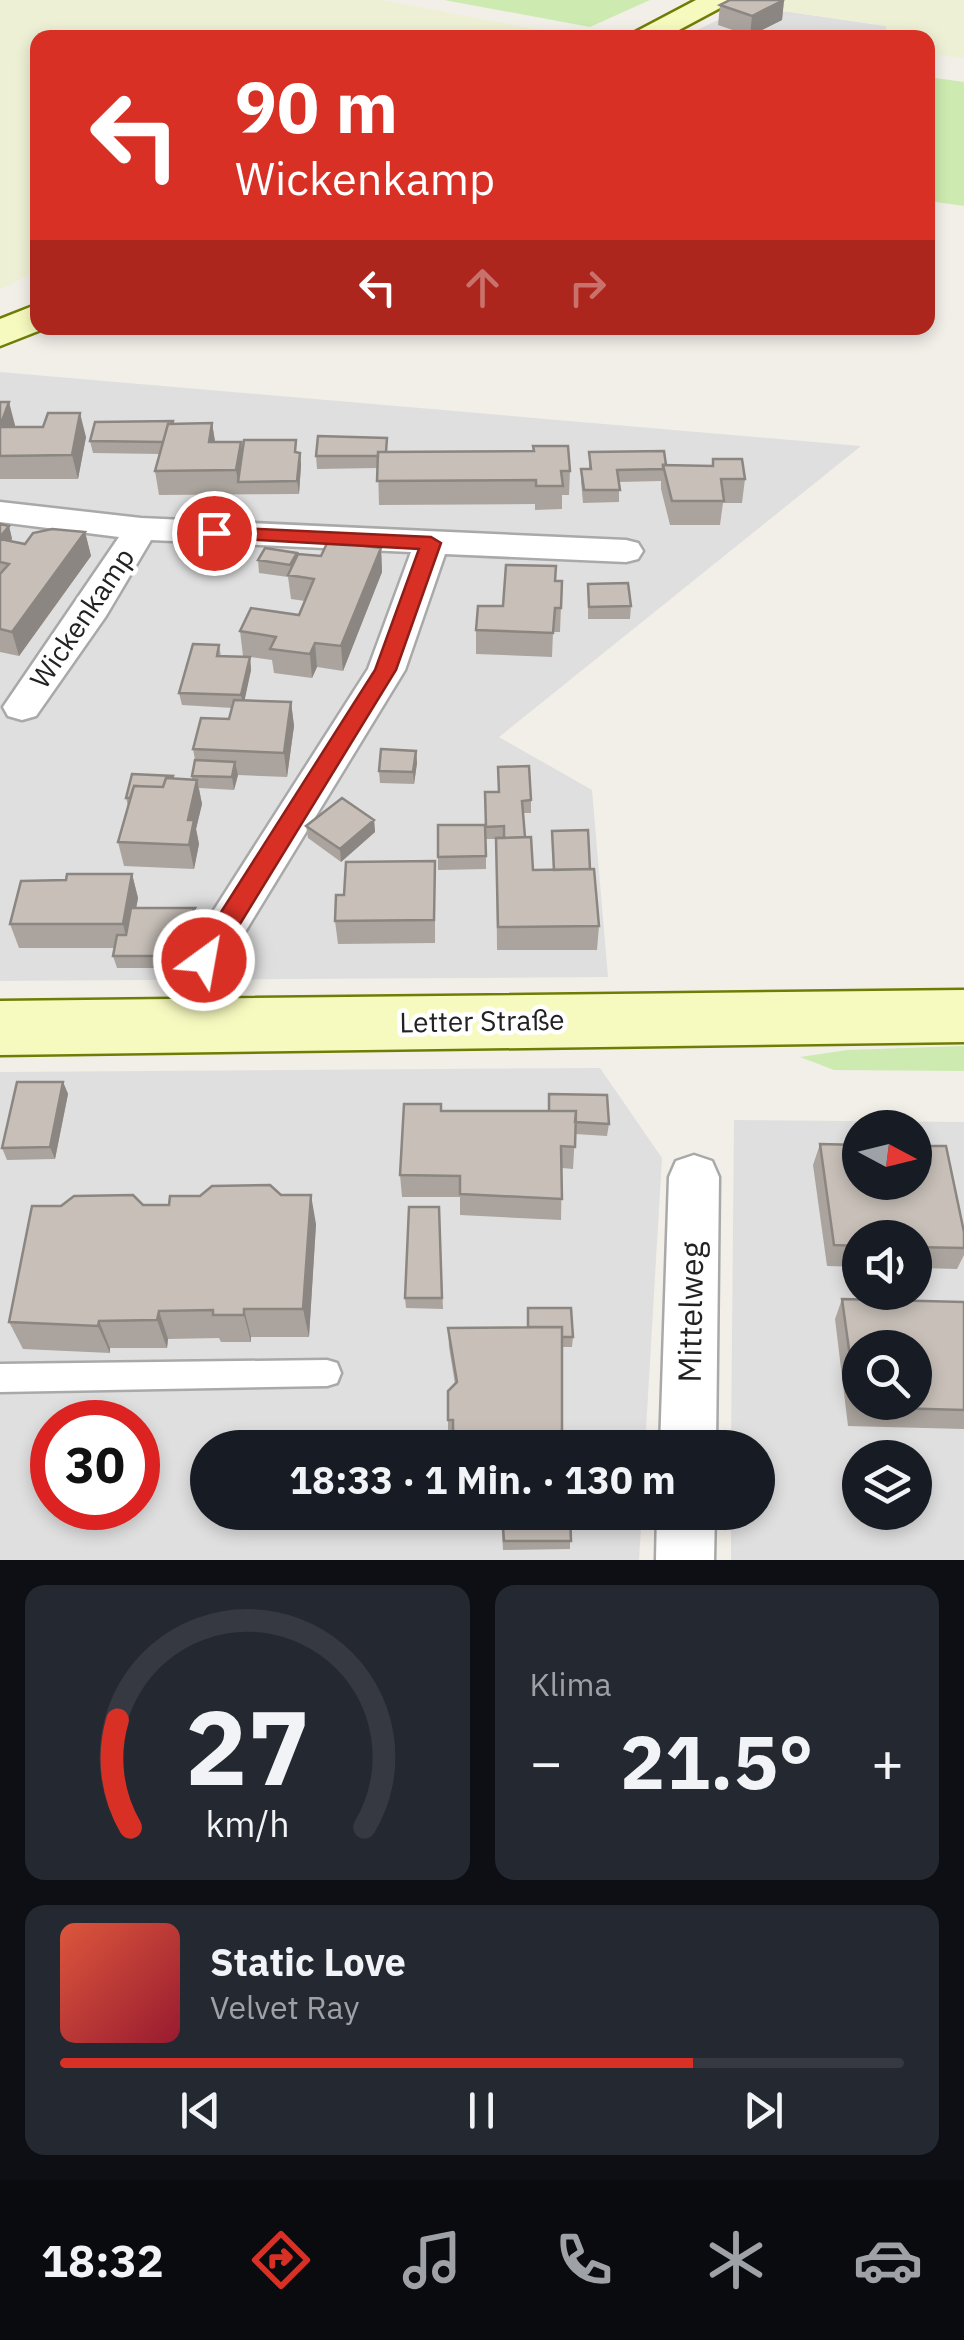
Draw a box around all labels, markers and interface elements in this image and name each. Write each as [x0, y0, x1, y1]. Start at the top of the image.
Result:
text: 90 m [235, 61, 398, 152]
icon: left [70, 70, 200, 200]
text: Wickenkamp [235, 149, 495, 207]
icon: left [350, 260, 405, 315]
icon: ahead [455, 260, 510, 315]
icon: right [560, 260, 615, 315]
pin [172, 491, 257, 576]
icon: arrive [187, 506, 242, 561]
street label: Wickenkamp [21, 540, 142, 695]
position arrow [152, 908, 256, 1012]
street label: Letter Straße [399, 1001, 565, 1040]
north arrow [842, 1110, 932, 1200]
map controls [842, 1110, 932, 1530]
button: sound [842, 1220, 932, 1310]
street label: Mittelweg [668, 1241, 712, 1383]
button: search [842, 1330, 932, 1420]
speed limit sign: 30 [30, 1400, 160, 1530]
button: layers [842, 1440, 932, 1530]
text: 18:33 · 1 Min. · 130 m [289, 1455, 676, 1504]
text: Klima [530, 1663, 612, 1705]
text: 27 [185, 1678, 310, 1814]
text: 21.5° [620, 1712, 814, 1810]
text: − [530, 1726, 563, 1797]
text: + [871, 1726, 904, 1797]
text: km/h [205, 1800, 289, 1847]
text: Static Love [210, 1937, 406, 1986]
text: Velvet Ray [210, 1986, 359, 2028]
icon: previous [173, 2083, 228, 2138]
icon: pause [454, 2083, 509, 2138]
icon: next [736, 2083, 791, 2138]
icon: directions [246, 2225, 316, 2295]
icon: music [397, 2225, 467, 2295]
icon: phone [549, 2225, 619, 2295]
icon: climate [701, 2225, 771, 2295]
icon: car [853, 2225, 923, 2295]
text: 18:32 [41, 2231, 164, 2289]

